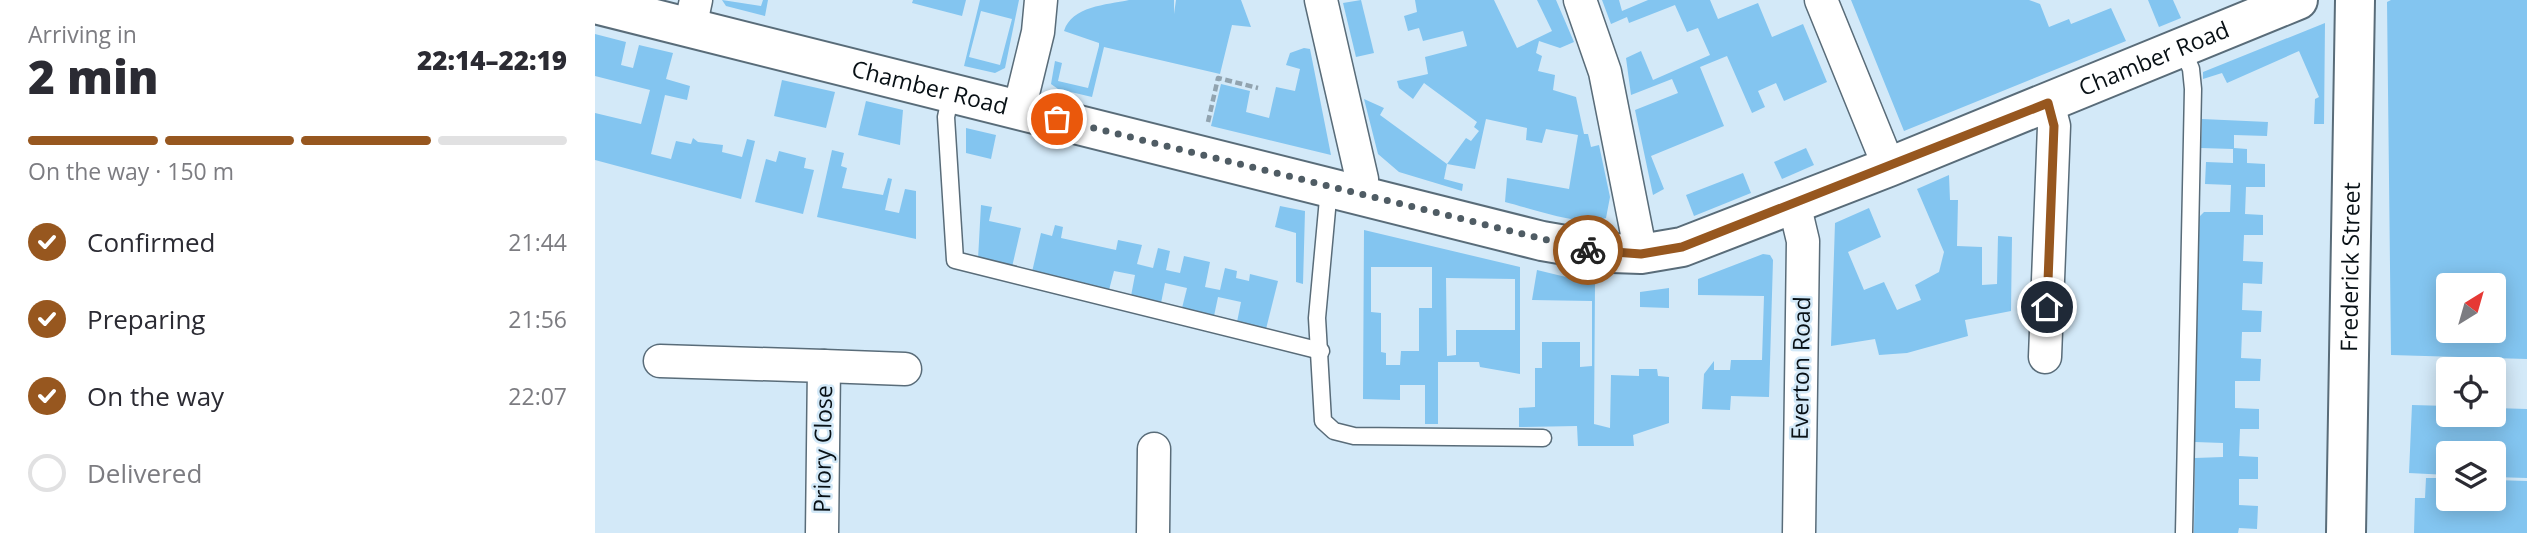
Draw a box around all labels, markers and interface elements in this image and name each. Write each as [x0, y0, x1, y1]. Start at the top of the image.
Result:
street label: Chamber Road [2074, 13, 2234, 103]
text: Arriving in [28, 18, 137, 50]
text: 22:14–22:19 [417, 42, 567, 78]
text: 2 min [28, 45, 159, 107]
street label: Chamber Road [848, 52, 1011, 122]
pin [1027, 89, 1087, 149]
icon: bag [1038, 100, 1076, 138]
text: On the way · 150 m [28, 155, 234, 187]
street label: Frederick Street [2332, 182, 2367, 352]
courier [1553, 215, 1623, 285]
icon: check [28, 223, 66, 261]
text: Confirmed [87, 224, 215, 260]
text: 21:44 [508, 226, 567, 258]
icon: bike [1569, 231, 1607, 269]
north arrow [2436, 273, 2506, 343]
map controls [2436, 273, 2506, 511]
pin [2017, 277, 2077, 337]
icon: home [2028, 288, 2066, 326]
street label: Everton Road [1783, 296, 1817, 440]
icon: check [28, 300, 66, 338]
text: Preparing [87, 301, 205, 337]
text: 21:56 [508, 303, 567, 335]
button: locate [2436, 357, 2506, 427]
icon: check [28, 377, 66, 415]
text: On the way [87, 378, 224, 414]
text: 22:07 [508, 380, 567, 412]
street label: Priory Close [805, 385, 839, 513]
button: layers [2436, 441, 2506, 511]
text: Delivered [87, 455, 202, 491]

